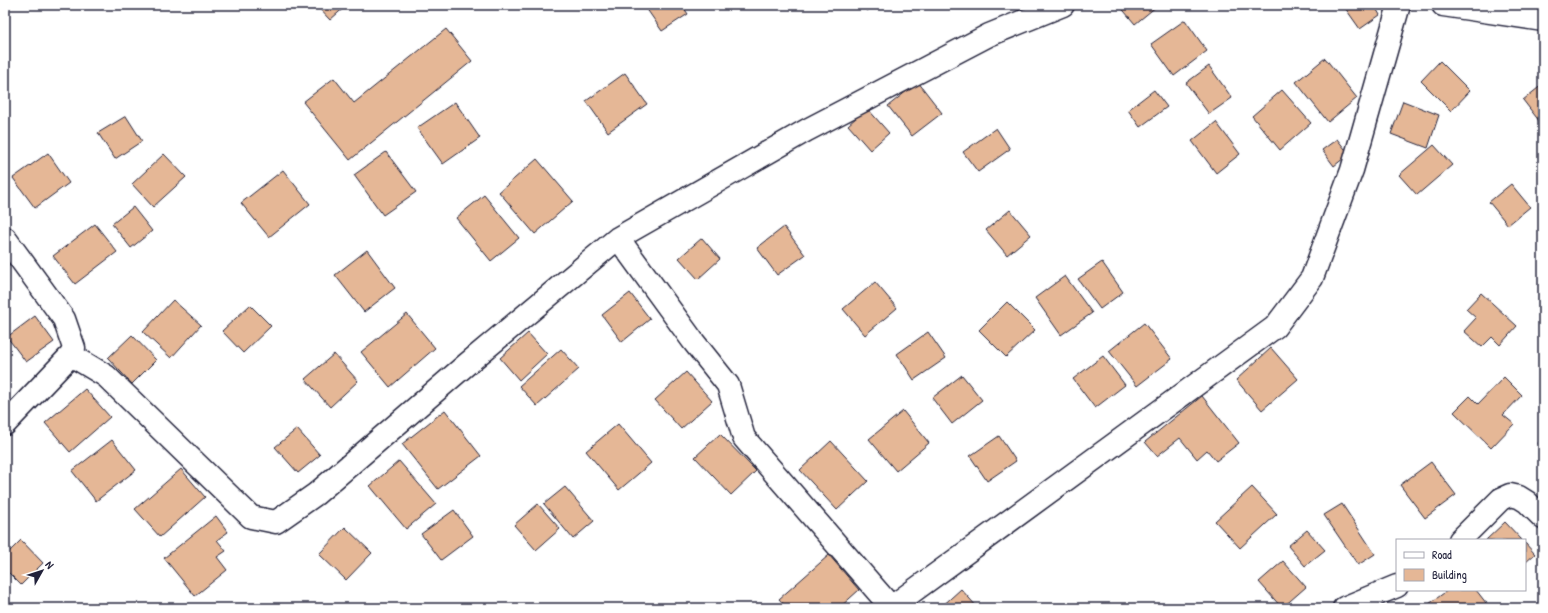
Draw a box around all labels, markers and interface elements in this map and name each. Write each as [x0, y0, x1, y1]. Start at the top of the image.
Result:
legend [1396, 539, 1526, 591]
text: Road [1432, 546, 1452, 563]
north arrow [22, 551, 62, 591]
text: N [42, 558, 57, 571]
text: Building [1432, 566, 1467, 583]

